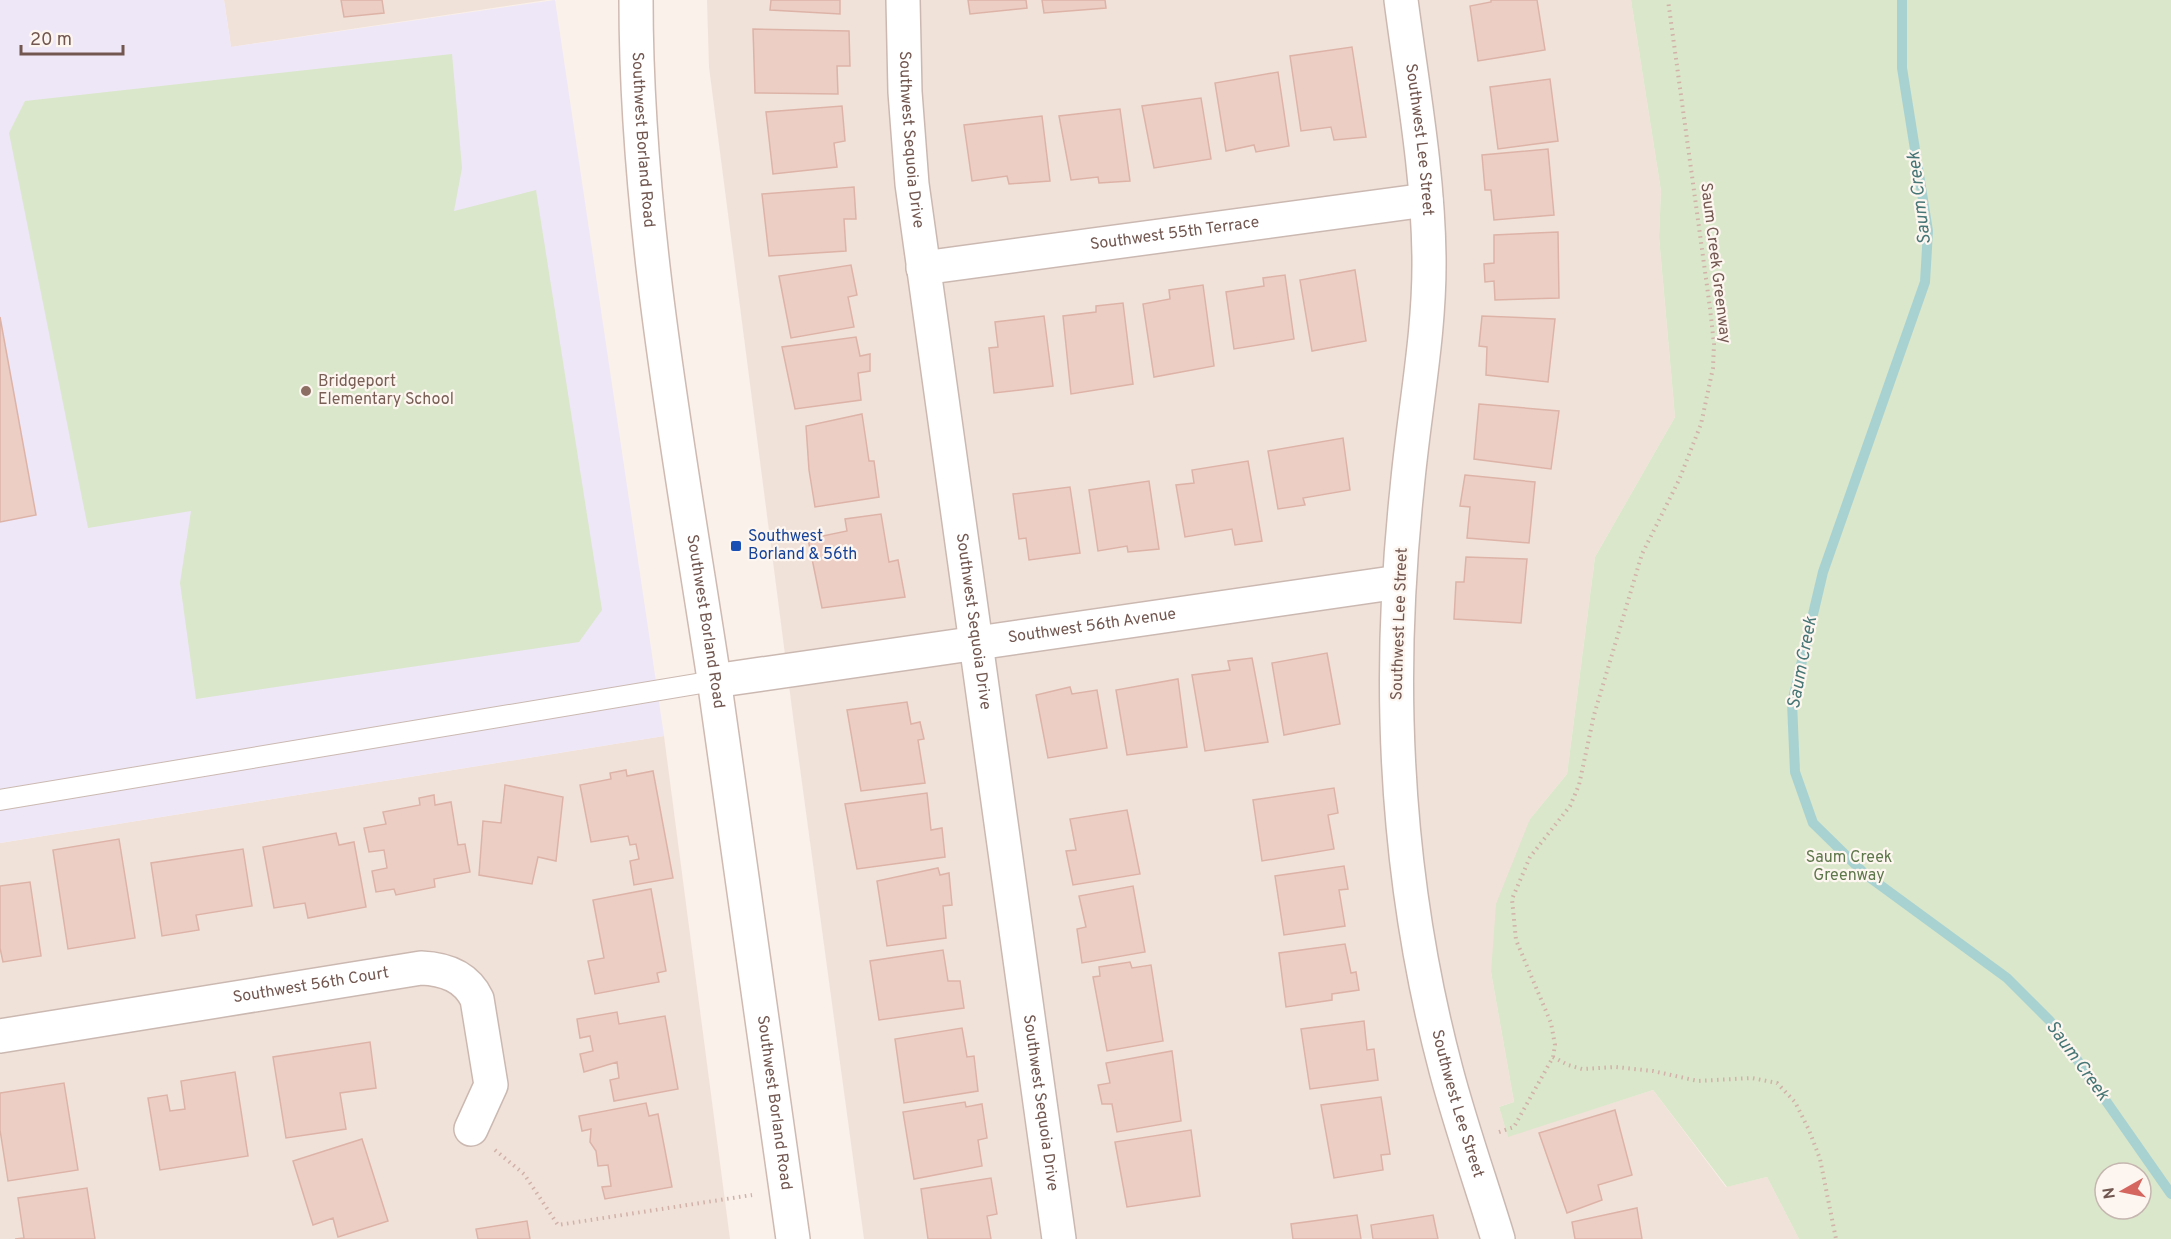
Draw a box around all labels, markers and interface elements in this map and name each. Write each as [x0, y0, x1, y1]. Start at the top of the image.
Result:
scale bar [21, 18, 123, 56]
text: 20 m [30, 29, 72, 52]
street label: Southwest Sequoia Drive [894, 51, 928, 230]
street label: Southwest Borland Road [627, 52, 659, 229]
street label: Southwest Lee Street [1400, 62, 1437, 217]
water label: Saum Creek [1903, 149, 1937, 246]
street label: Saum Creek Greenway [1695, 181, 1735, 345]
street label: Southwest 55th Terrace [1089, 213, 1261, 255]
place label: Bridgeport Elementary School [318, 372, 454, 410]
marker: Bridgeport Elementary School [299, 384, 313, 398]
place label: Southwest Borland & 56th [748, 527, 857, 565]
street label: Southwest Sequoia Drive [951, 532, 995, 711]
street label: Southwest Borland Road [681, 533, 728, 710]
marker: Southwest Borland & 56th [729, 539, 743, 553]
street label: Southwest Lee Street [1387, 547, 1413, 701]
street label: Southwest 56th Avenue [1007, 604, 1177, 648]
water label: Saum Creek [1783, 614, 1823, 711]
park label: Saum Creek Greenway [1806, 848, 1892, 886]
street label: Southwest 56th Court [231, 963, 390, 1008]
street label: Southwest Sequoia Drive [1018, 1013, 1062, 1192]
street label: Southwest Borland Road [752, 1014, 796, 1191]
water label: Saum Creek [2040, 1016, 2114, 1106]
street label: Southwest Lee Street [1426, 1028, 1488, 1180]
north arrow [2093, 1161, 2153, 1221]
text: N [2099, 1186, 2121, 1200]

